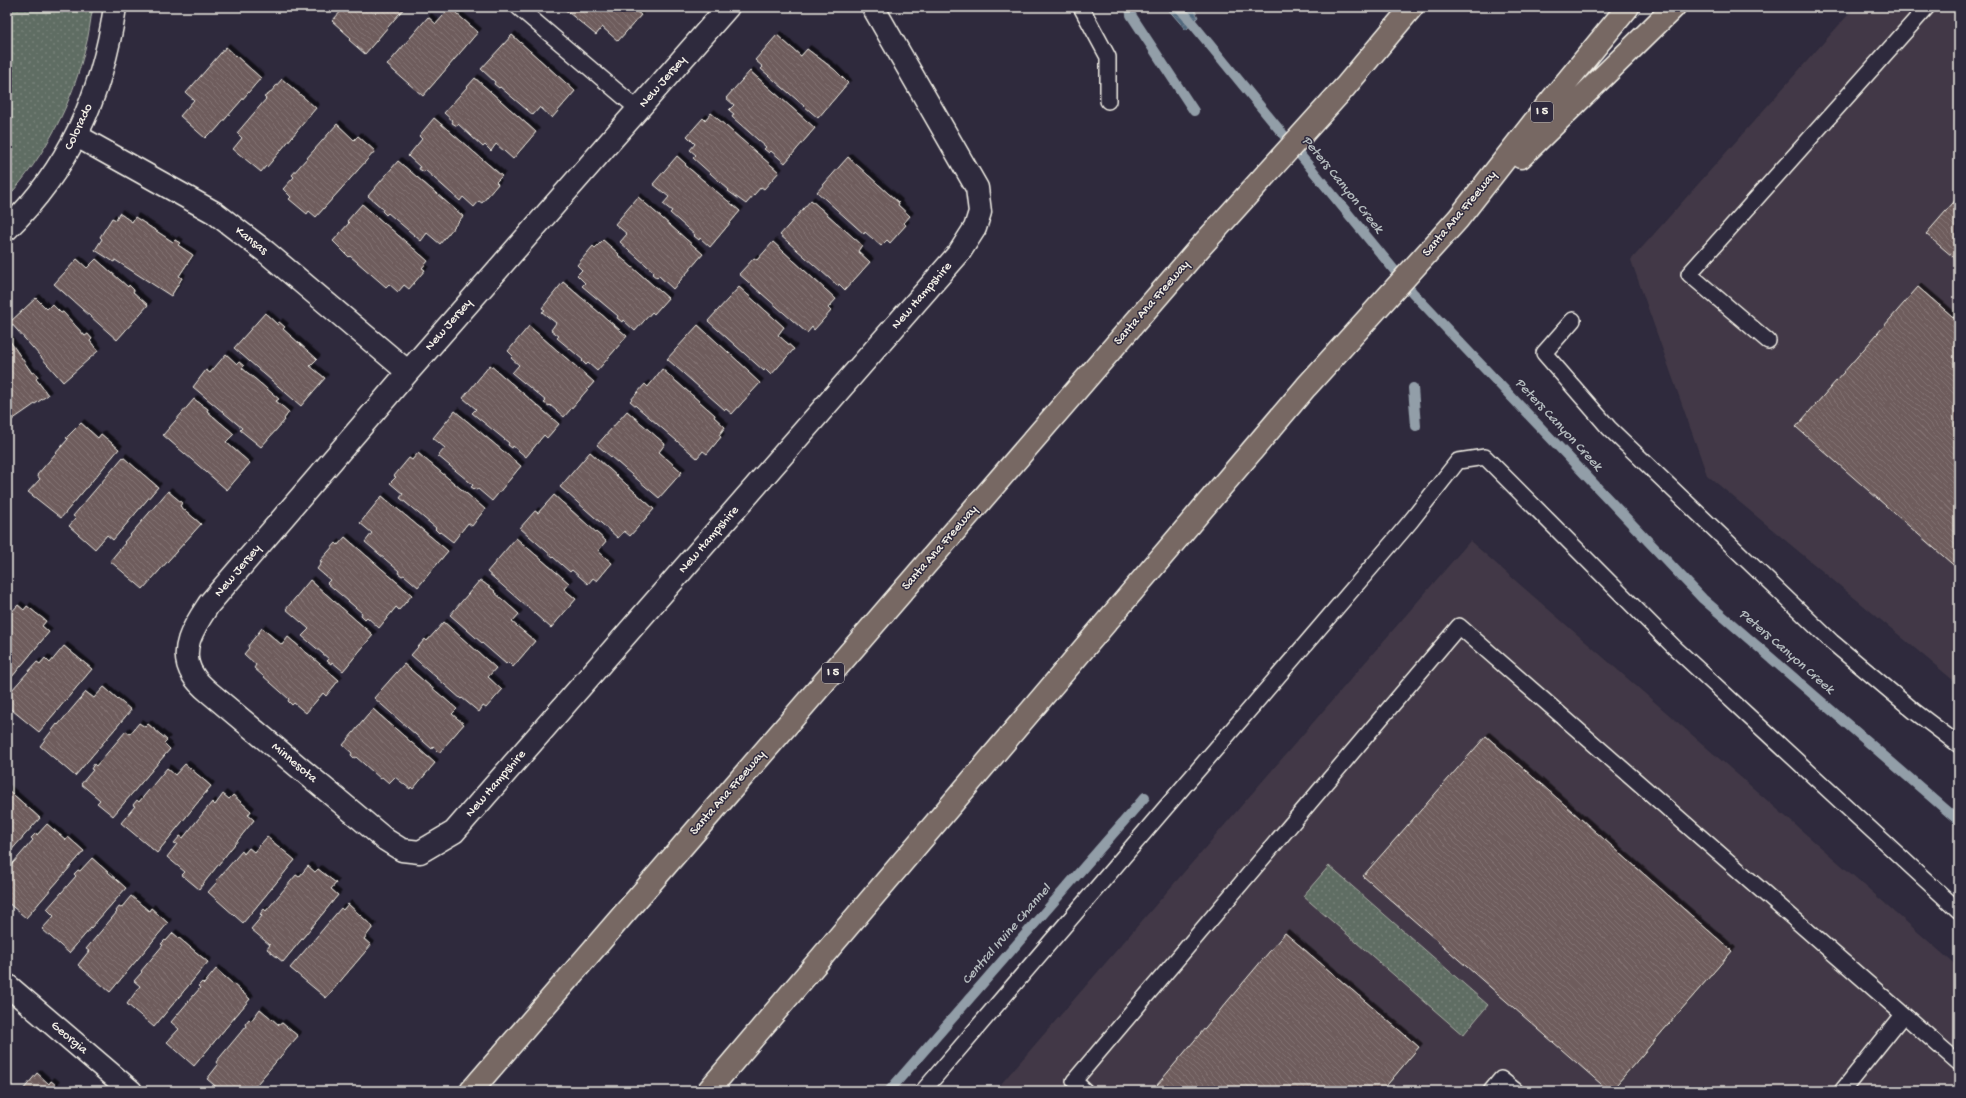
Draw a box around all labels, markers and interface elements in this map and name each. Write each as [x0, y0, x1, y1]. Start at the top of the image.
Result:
street label: New Jersey [636, 52, 690, 111]
street label: Colorado [62, 101, 96, 153]
road number: I 5 [1531, 102, 1553, 122]
water label: Peters Canyon Creek [1297, 133, 1388, 239]
street label: Santa Ana Freeway [1420, 168, 1501, 260]
street label: Kansas [232, 224, 271, 259]
street label: Santa Ana Freeway [1111, 257, 1193, 349]
street label: New Hampshire [889, 259, 956, 333]
street label: New Jersey [422, 295, 476, 354]
water label: Peters Canyon Creek [1511, 375, 1607, 476]
street label: Santa Ana Freeway [899, 502, 981, 594]
street label: New Hampshire [676, 503, 743, 577]
street label: New Jersey [212, 541, 265, 601]
water label: Peters Canyon Creek [1735, 606, 1838, 699]
road number: I 5 [822, 663, 844, 683]
street label: Minnesota [268, 740, 320, 787]
street label: New Hampshire [463, 747, 530, 821]
street label: Santa Ana Freeway [687, 747, 769, 839]
water label: Central Irvine Channel [959, 881, 1056, 989]
street label: Georgia [47, 1018, 91, 1058]

